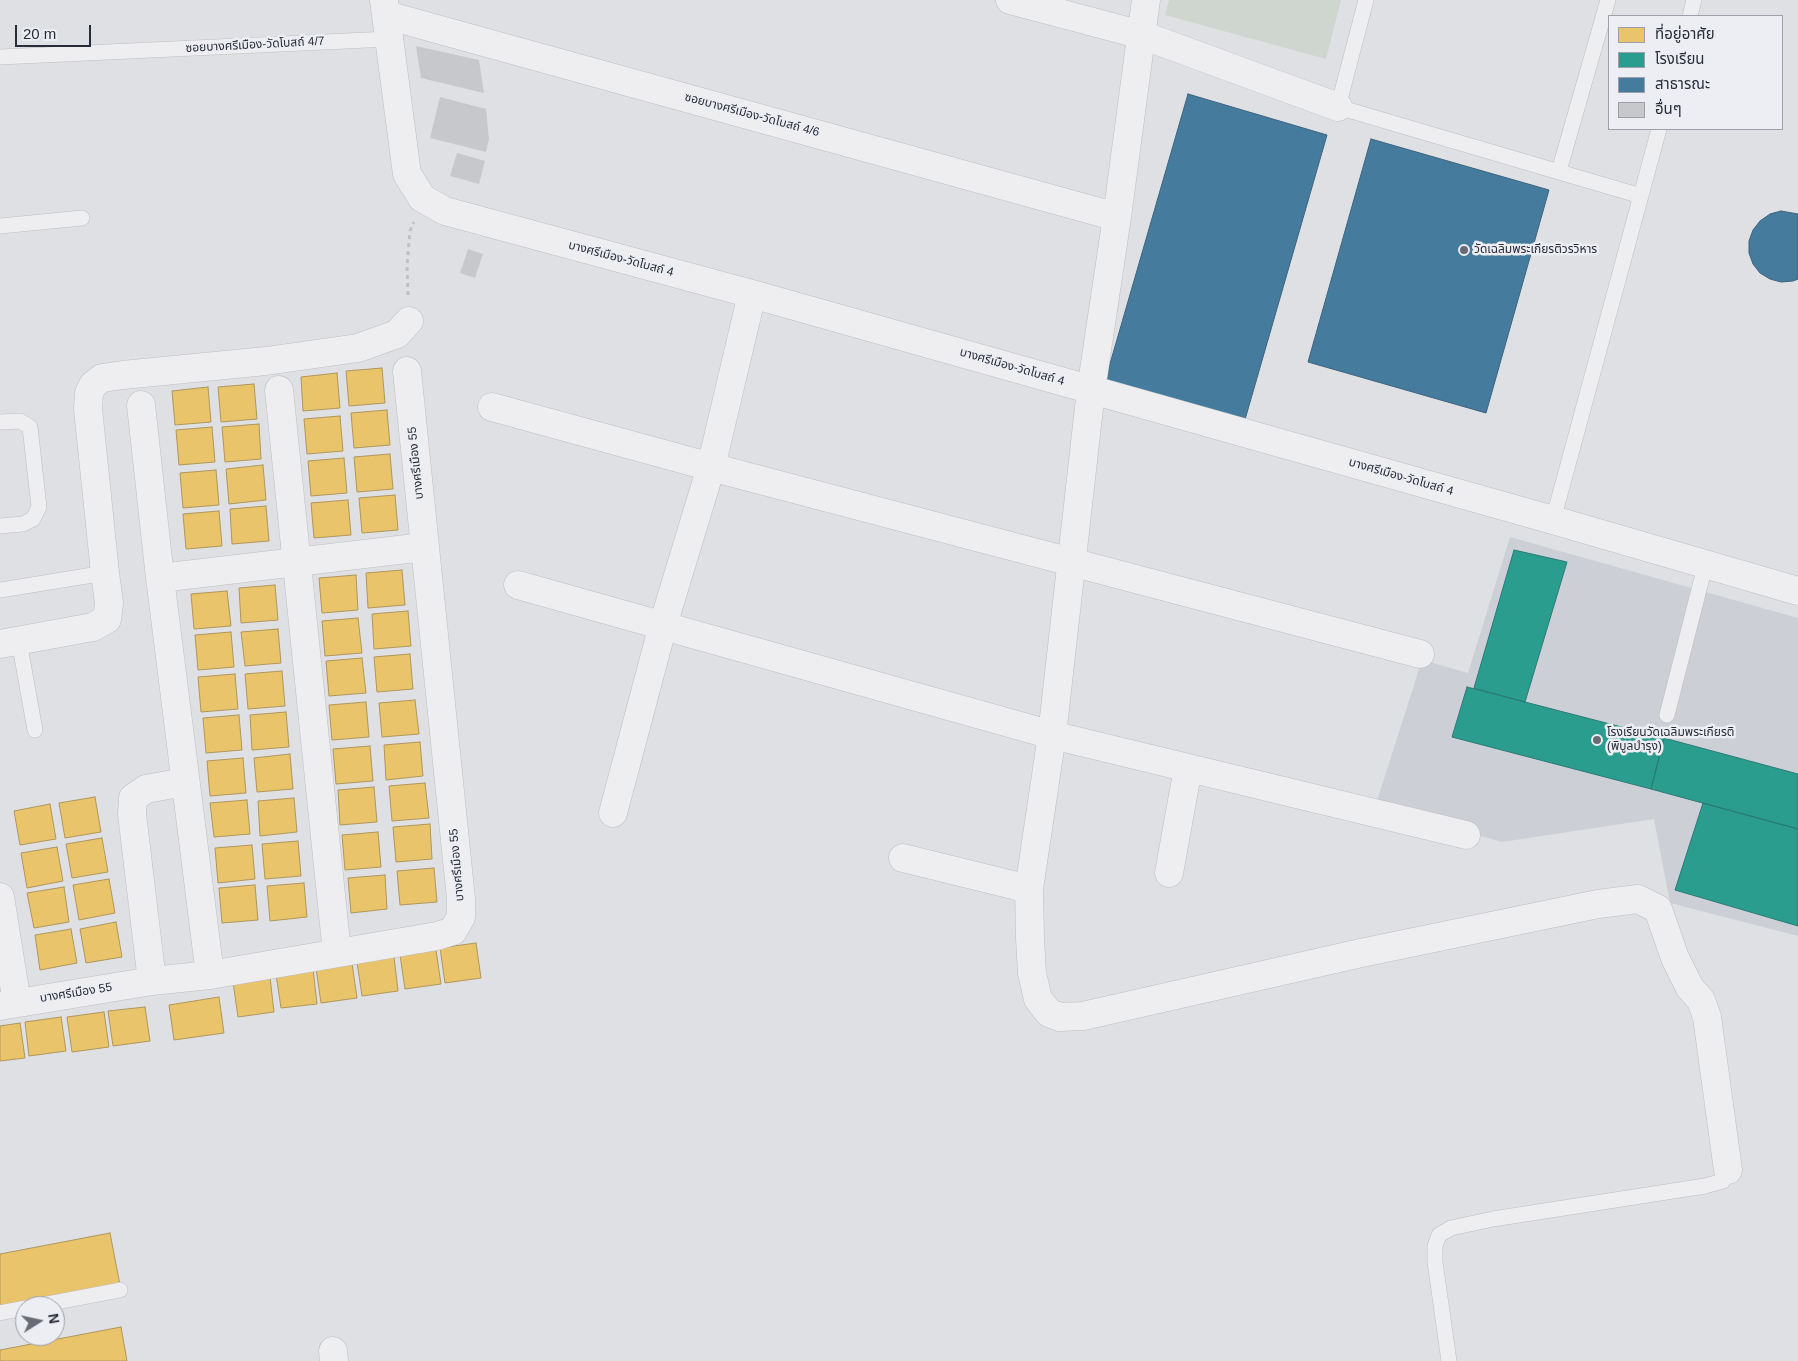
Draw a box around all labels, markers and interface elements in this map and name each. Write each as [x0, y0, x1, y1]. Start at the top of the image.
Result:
scale bar [18, 15, 94, 47]
legend [1608, 15, 1783, 130]
text: 20 m [23, 25, 56, 42]
text: ที่อยู่อาศัย [1655, 25, 1715, 42]
street label: ซอยบางศรีเมือง-วัดโบสถ์ 4/7 [185, 34, 325, 56]
text: โรงเรียน [1655, 50, 1705, 67]
text: สาธารณะ [1655, 75, 1710, 92]
street label: ซอยบางศรีเมือง-วัดโบสถ์ 4/6 [683, 90, 821, 140]
text: อื่นๆ [1655, 100, 1682, 117]
street label: บางศรีเมือง-วัดโบสถ์ 4 [567, 238, 675, 280]
place label: วัดเฉลิมพระเกียรติวรวิหาร [1474, 243, 1597, 257]
marker: วัดเฉลิมพระเกียรติวรวิหาร [1458, 244, 1470, 256]
street label: บางศรีเมือง-วัดโบสถ์ 4 [958, 345, 1066, 389]
street label: บางศรีเมือง 55 [405, 426, 427, 500]
street label: บางศรีเมือง-วัดโบสถ์ 4 [1347, 455, 1455, 499]
place label: โรงเรียนวัดเฉลิมพระเกียรติ (พิบูลบำรุง) [1607, 726, 1734, 754]
marker: โรงเรียนวัดเฉลิมพระเกียรติ (พิบูลบำรุง) [1591, 734, 1603, 746]
street label: บางศรีเมือง 55 [447, 828, 467, 902]
street label: บางศรีเมือง 55 [39, 980, 113, 1006]
north arrow [15, 1296, 65, 1346]
text: N [45, 1312, 63, 1325]

